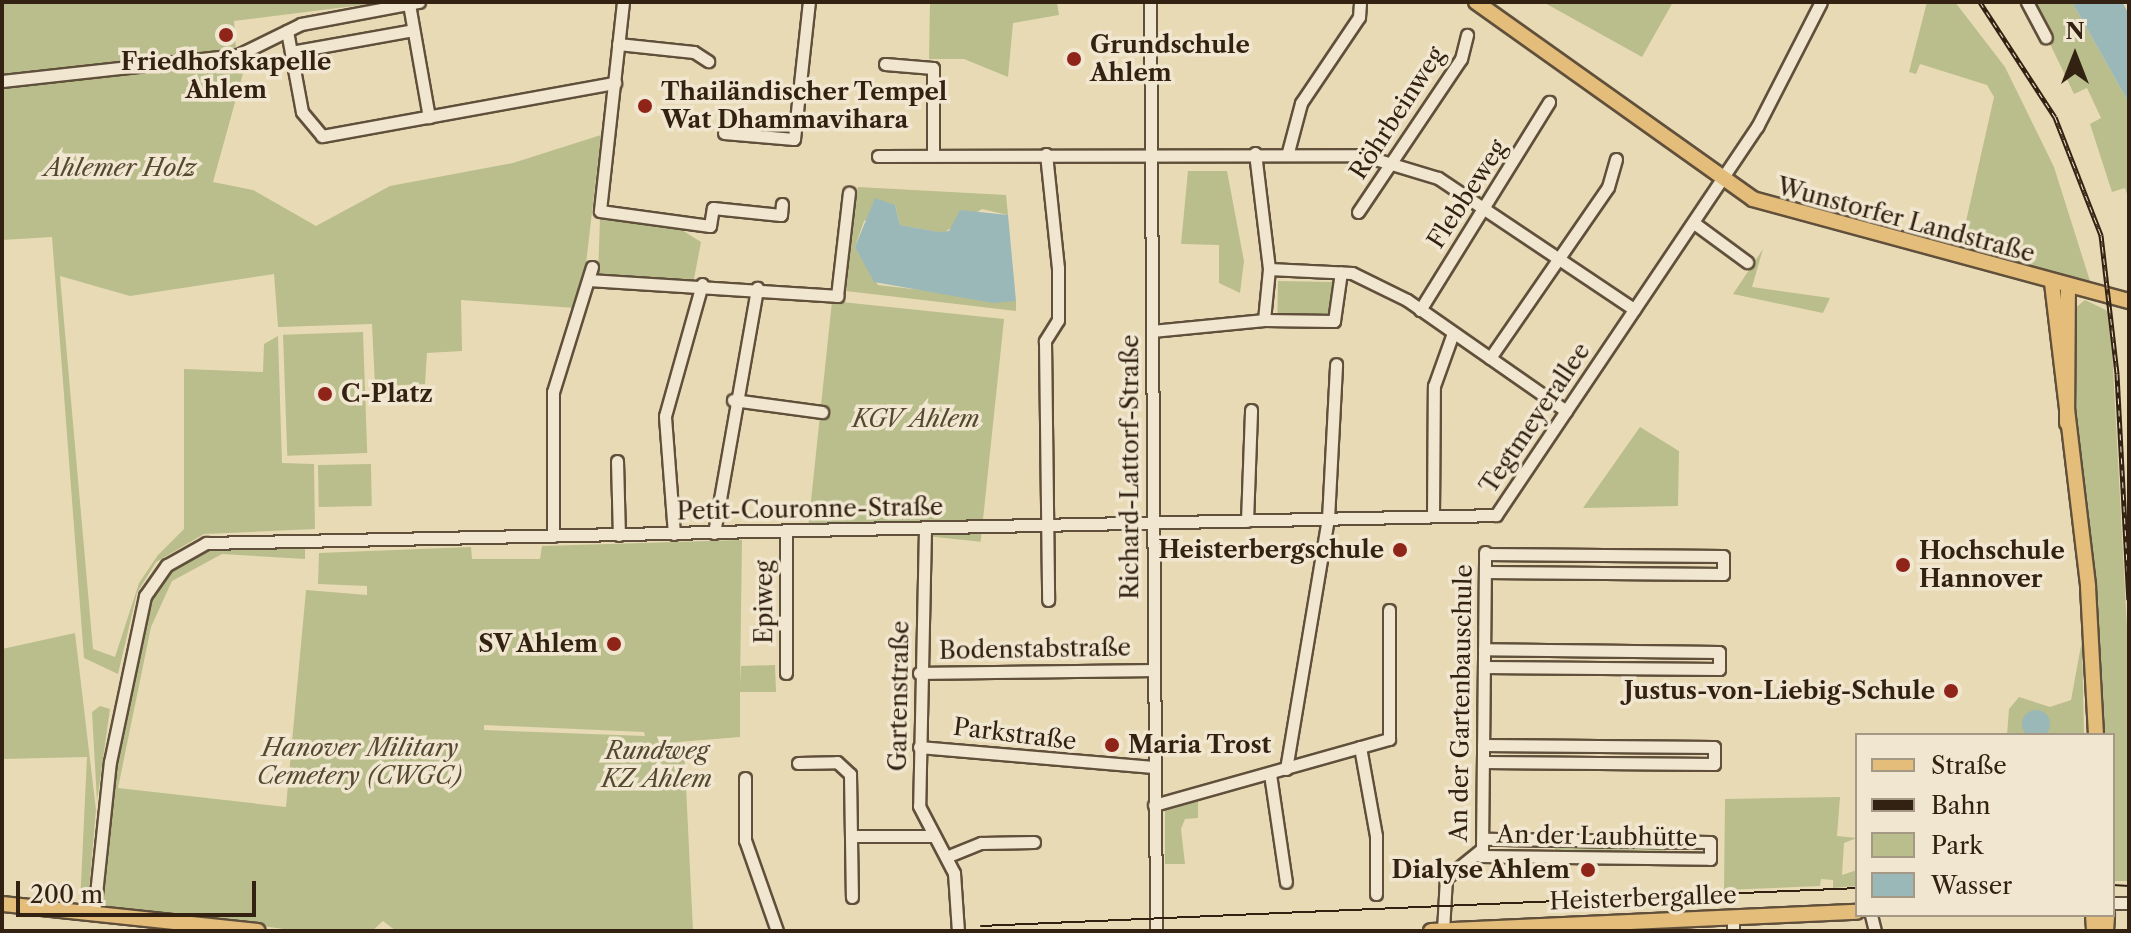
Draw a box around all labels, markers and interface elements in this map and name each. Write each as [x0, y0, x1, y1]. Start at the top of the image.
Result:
north arrow [2035, 16, 2115, 96]
text: N [2065, 18, 2085, 45]
marker: Friedhofskapelle Ahlem [217, 26, 235, 44]
place label: Grundschule Ahlem [1090, 31, 1250, 87]
street label: Röhrbeinweg [1343, 41, 1451, 185]
place label: Friedhofskapelle Ahlem [121, 48, 331, 104]
marker: Grundschule Ahlem [1065, 50, 1083, 68]
place label: Thailändischer Tempel Wat Dhammavihara [661, 78, 948, 134]
marker: Thailändischer Tempel Wat Dhammavihara [636, 97, 654, 115]
street label: Flebbeweg [1421, 134, 1513, 254]
park label: Ahlemer Holz [44, 154, 196, 182]
street label: Wunstorfer Landstraße [1774, 172, 2038, 268]
street label: Richard-Lattorf-Straße [1116, 334, 1144, 600]
street label: Tegtmeyerallee [1474, 337, 1596, 499]
place label: C-Platz [341, 380, 433, 408]
marker: C-Platz [316, 385, 334, 403]
park label: KGV Ahlem [852, 405, 980, 433]
street label: Petit-Couronne-Straße [677, 492, 943, 526]
place label: Heisterbergschule [1158, 536, 1384, 564]
place label: Hochschule Hannover [1919, 537, 2065, 593]
marker: Heisterbergschule [1391, 541, 1409, 559]
marker: Hochschule Hannover [1894, 556, 1912, 574]
street label: Epiweg [750, 560, 778, 644]
street label: An der Gartenbauschule [1444, 564, 1478, 842]
street label: Gartenstraße [883, 620, 915, 772]
place label: SV Ahlem [476, 630, 598, 658]
street label: Bodenstabstraße [939, 633, 1131, 665]
marker: SV Ahlem [605, 635, 623, 653]
place label: Justus-von-Liebig-Schule [1624, 677, 1935, 705]
marker: Justus-von-Liebig-Schule [1942, 682, 1960, 700]
street label: Parkstraße [952, 712, 1078, 756]
place label: Maria Trost [1128, 731, 1272, 759]
legend [1855, 733, 2115, 917]
park label: Hanover Military Cemetery (CWGC) [257, 734, 463, 790]
marker: Maria Trost [1103, 736, 1121, 754]
park label: Rundweg KZ Ahlem [602, 737, 712, 793]
text: Straße [1931, 751, 2007, 780]
text: Bahn [1931, 791, 1990, 820]
street label: An der Laubhütte [1496, 820, 1698, 852]
text: Park [1931, 831, 1983, 860]
place label: Dialyse Ahlem [1391, 856, 1570, 884]
marker: Dialyse Ahlem [1577, 859, 1599, 881]
scale bar [20, 865, 260, 915]
text: Wasser [1931, 871, 2012, 900]
text: 200 m [30, 880, 103, 909]
street label: Heisterbergallee [1549, 880, 1737, 916]

